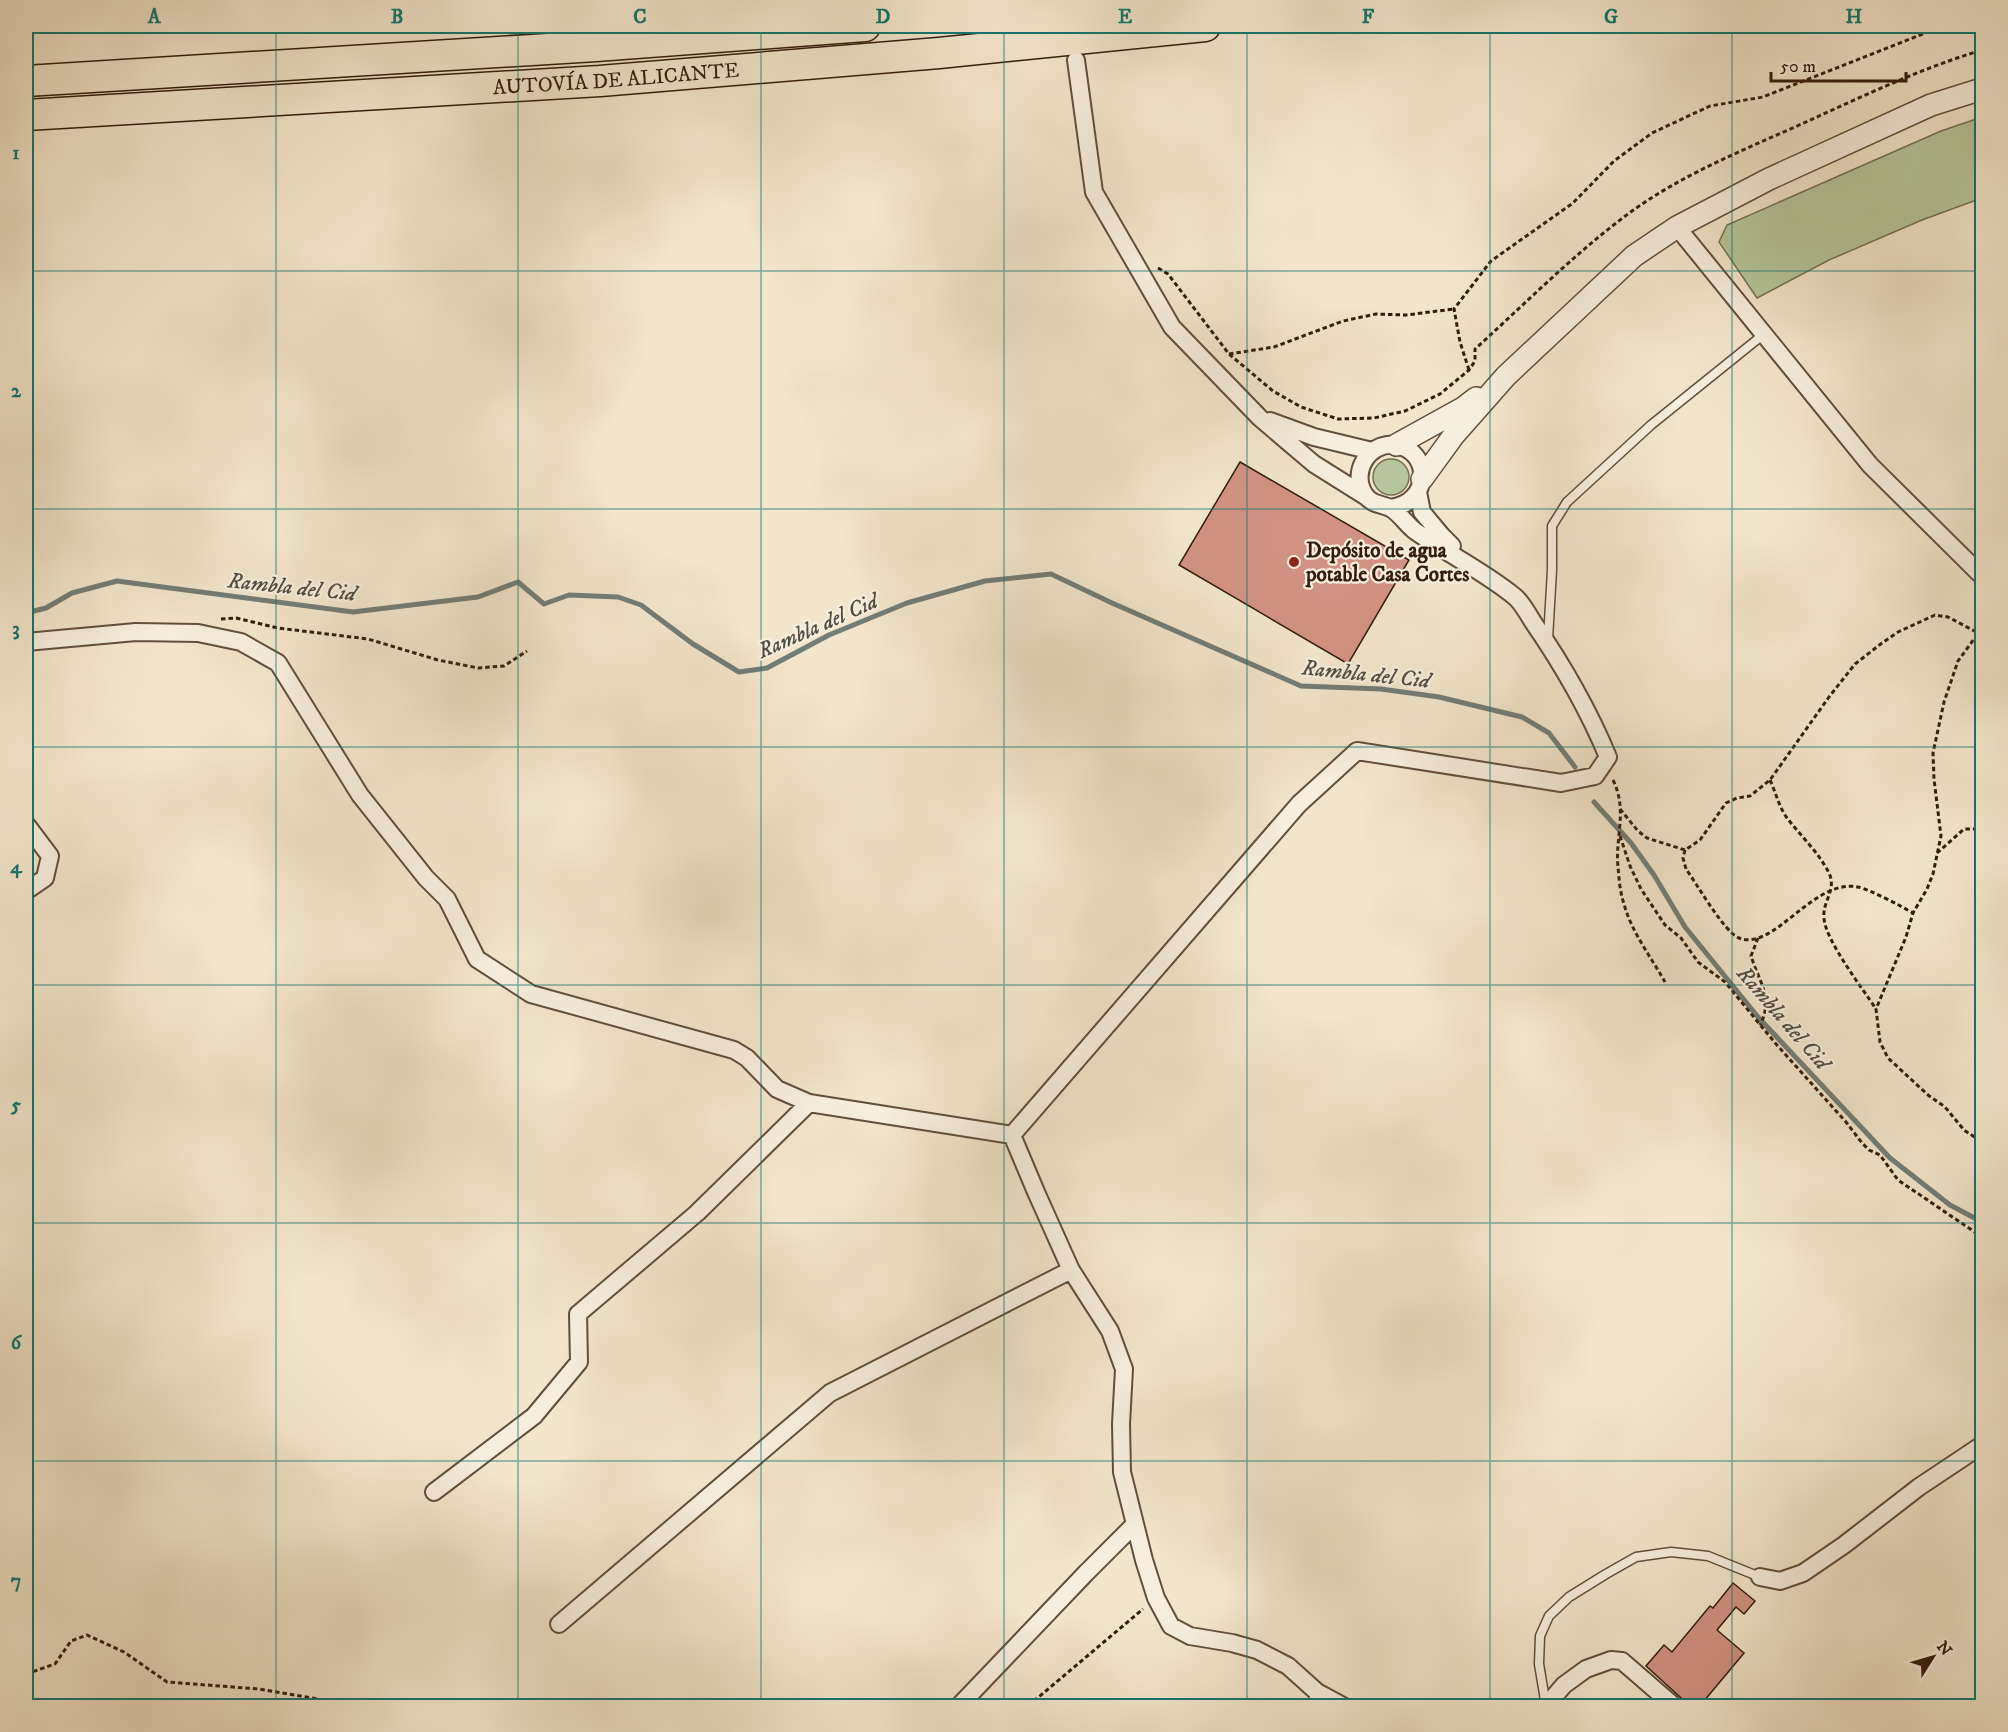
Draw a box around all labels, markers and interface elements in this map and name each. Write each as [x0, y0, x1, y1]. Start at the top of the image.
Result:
text: A [147, 5, 162, 30]
text: B [391, 5, 403, 30]
text: C [633, 5, 647, 30]
text: D [876, 5, 891, 30]
text: E [1118, 5, 1132, 30]
text: F [1362, 5, 1375, 30]
text: G [1604, 5, 1618, 30]
text: H [1846, 5, 1863, 30]
scale bar [1771, 45, 1906, 83]
text: 50 m [1780, 56, 1816, 78]
street label: AUTOVÍA DE ALICANTE [492, 58, 740, 101]
text: 1 [12, 141, 20, 166]
text: 2 [11, 379, 22, 404]
place label: Depósito de agua potable Casa Cortes [1305, 538, 1469, 588]
marker: Depósito de agua potable Casa Cortes [1287, 555, 1301, 569]
water label: Rambla del Cid [225, 567, 361, 608]
water label: Rambla del Cid [752, 586, 885, 665]
text: 3 [12, 617, 20, 642]
water label: Rambla del Cid [1299, 654, 1435, 695]
text: 4 [10, 855, 23, 880]
water label: Rambla del Cid [1730, 960, 1838, 1078]
text: 5 [10, 1093, 21, 1118]
text: 6 [11, 1331, 23, 1356]
text: 7 [11, 1569, 21, 1594]
north arrow [1903, 1627, 1963, 1687]
text: N [1932, 1637, 1956, 1660]

